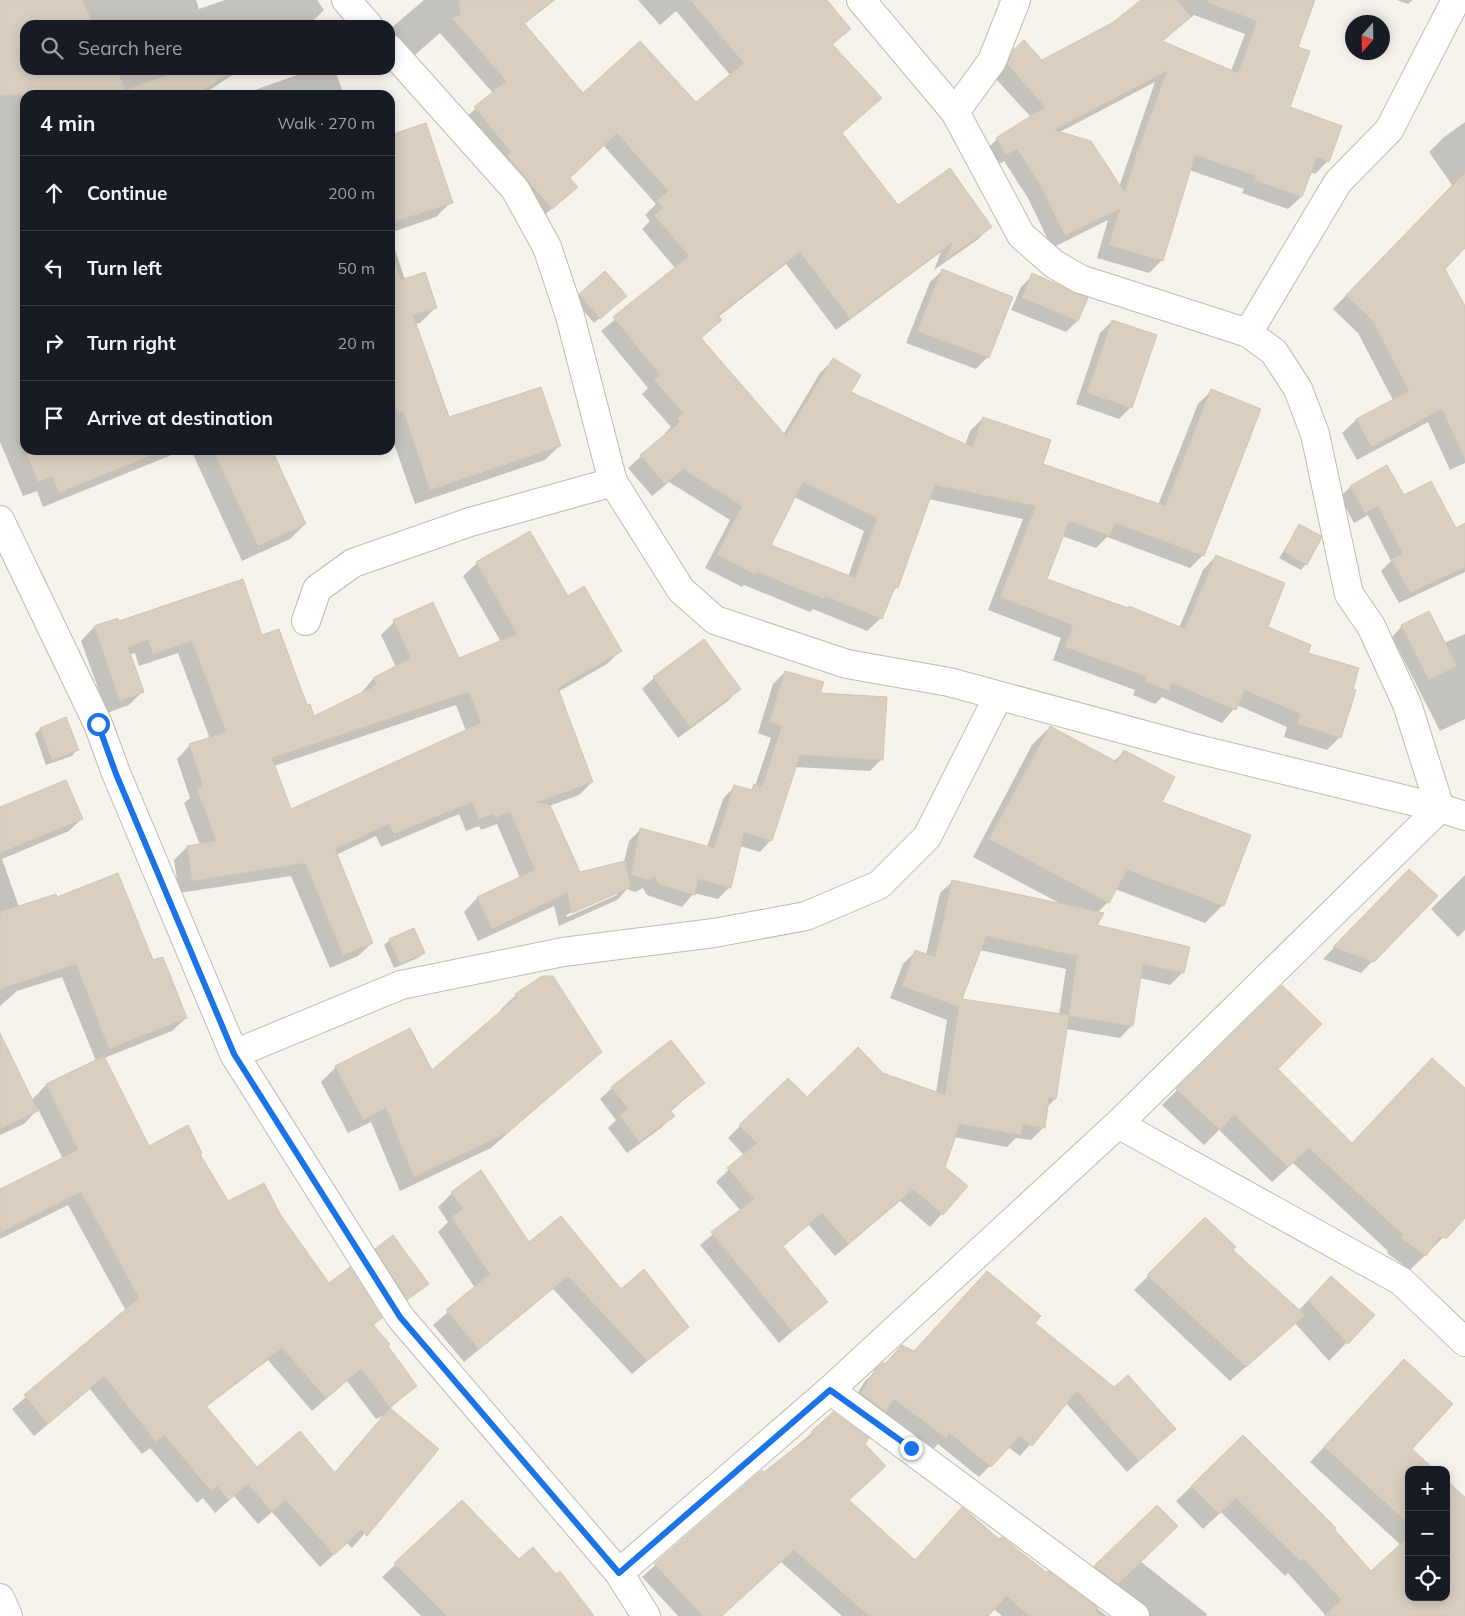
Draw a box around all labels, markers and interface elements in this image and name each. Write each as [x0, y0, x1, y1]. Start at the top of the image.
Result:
north arrow [1345, 15, 1390, 60]
search box [20, 20, 395, 75]
icon: search [38, 34, 66, 62]
text: Search here [78, 36, 182, 60]
text: 4 min [40, 110, 95, 136]
text: Walk · 270 m [277, 113, 375, 133]
icon: ahead [40, 179, 68, 207]
text: Continue [87, 181, 167, 205]
text: 200 m [328, 183, 375, 203]
icon: left [40, 254, 68, 282]
text: Turn left [87, 256, 162, 280]
text: 50 m [338, 258, 375, 278]
icon: right [40, 329, 68, 357]
text: Turn right [87, 331, 176, 355]
text: 20 m [338, 333, 375, 353]
icon: arrive [40, 404, 68, 432]
text: Arrive at destination [87, 406, 273, 430]
route start [87, 713, 110, 736]
route end [900, 1437, 923, 1460]
map controls [1405, 1466, 1450, 1601]
button: + [1405, 1466, 1450, 1511]
button: − [1405, 1511, 1450, 1556]
button: locate [1405, 1556, 1450, 1601]

